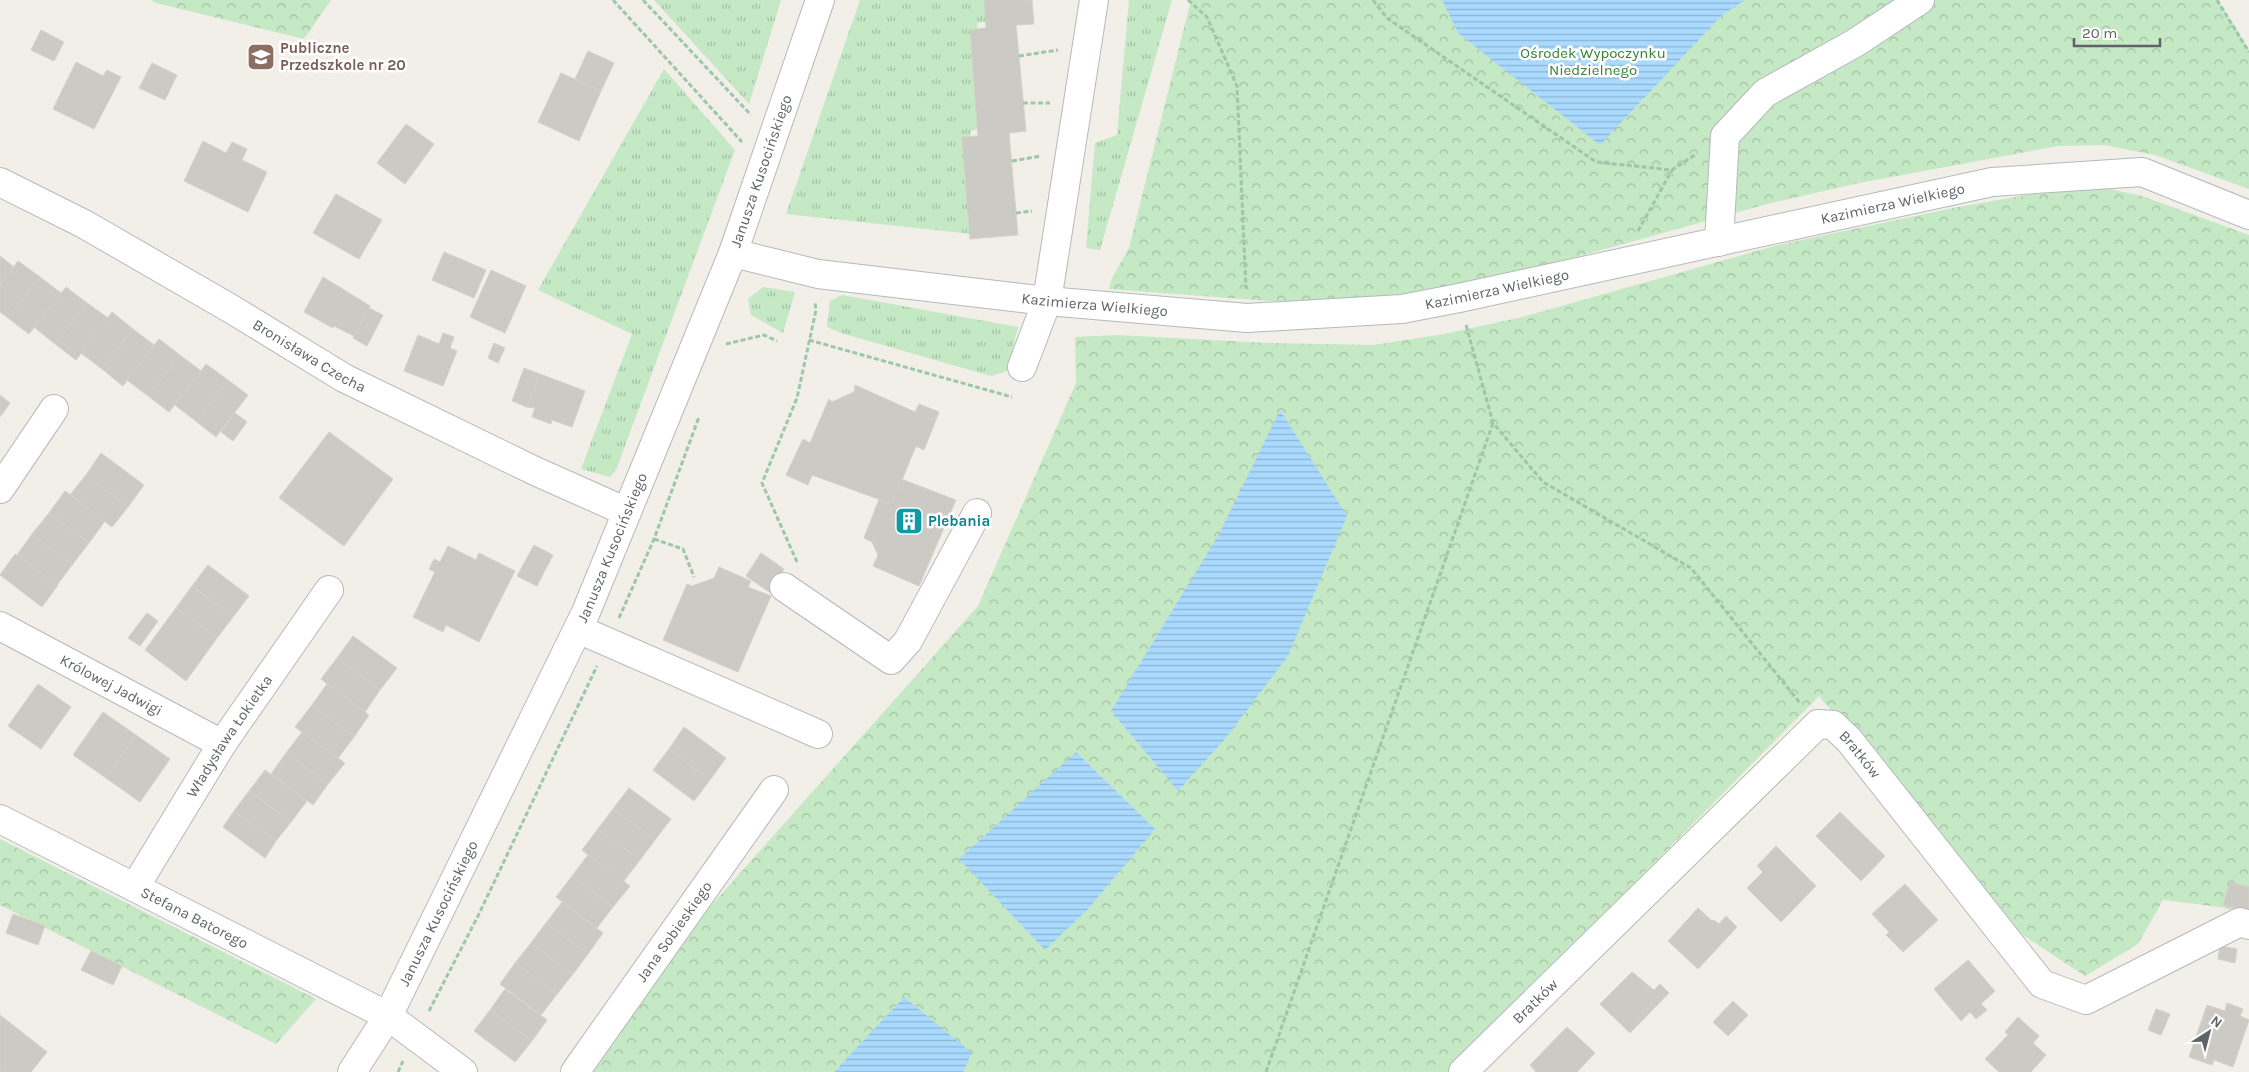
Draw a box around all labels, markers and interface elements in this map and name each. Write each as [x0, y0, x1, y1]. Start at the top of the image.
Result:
scale bar [2074, 15, 2160, 47]
text: 20 m [2082, 24, 2117, 42]
place label: Publiczne Przedszkole nr 20 [280, 39, 406, 74]
school or university icon: Publiczne Przedszkole nr 20 [246, 42, 276, 72]
park label: Ośrodek Wypoczynku Niedzielnego [1520, 44, 1666, 79]
street label: Janusza Kusocińskiego [727, 92, 796, 250]
street label: Kazimierza Wielkiego [1819, 179, 1966, 228]
street label: Kazimierza Wielkiego [1423, 265, 1571, 313]
street label: Kazimierza Wielkiego [1021, 289, 1169, 320]
street label: Bronisława Czecha [249, 315, 369, 396]
street label: Janusza Kusocińskiego [573, 470, 651, 625]
building icon: Plebania [894, 506, 924, 536]
place label: Plebania [928, 512, 990, 530]
street label: Królowej Jadwigi [57, 651, 166, 720]
street label: Władysława Łokietka [183, 671, 276, 801]
street label: Bratków [1835, 726, 1885, 782]
street label: Janusza Kusocińskiego [395, 837, 482, 989]
street label: Jana Sobieskiego [633, 878, 716, 985]
street label: Stefana Batorego [138, 883, 251, 952]
street label: Bratków [1509, 975, 1562, 1027]
north arrow [2184, 1007, 2234, 1057]
text: N [2207, 1012, 2225, 1032]

